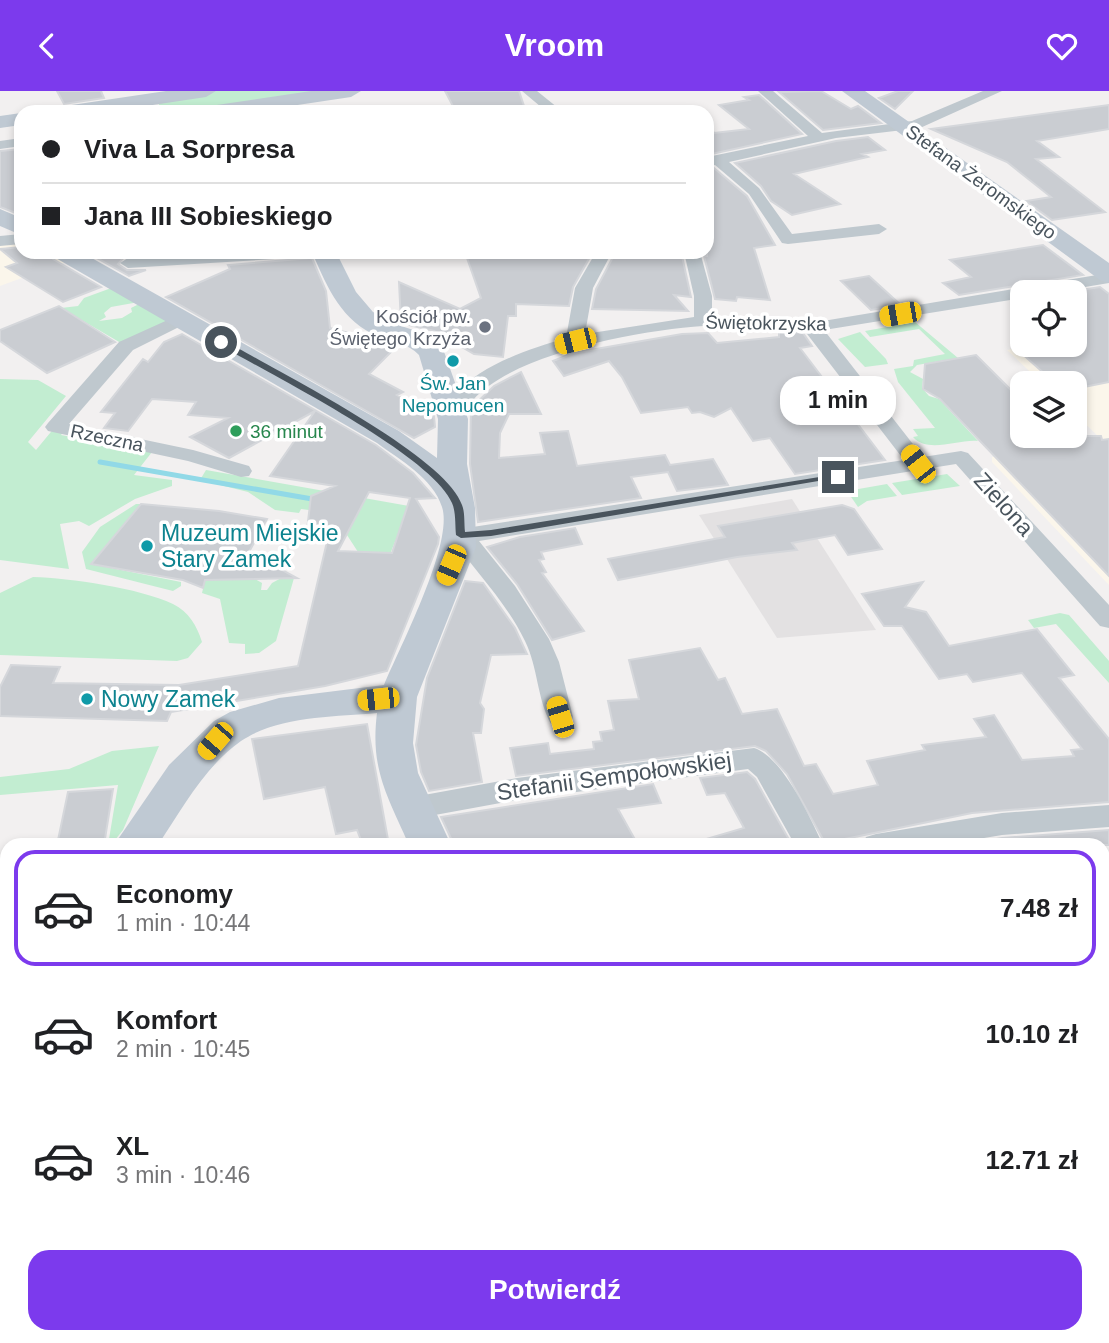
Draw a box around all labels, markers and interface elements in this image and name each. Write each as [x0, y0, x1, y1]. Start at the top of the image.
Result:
icon: back [28, 27, 66, 65]
text: Vroom [505, 27, 604, 63]
icon: heart [1043, 27, 1081, 65]
street label: Stefana Żeromskiego [902, 120, 1060, 244]
text: Viva La Sorpresa [84, 134, 295, 164]
text: Jana III Sobieskiego [84, 201, 333, 231]
map controls [1010, 280, 1087, 448]
button: locate [1010, 280, 1087, 357]
car [878, 300, 923, 328]
place label: Kościół pw. Świętego Krzyża [329, 306, 471, 349]
street label: Świętokrzyska [705, 311, 827, 335]
marker: Kościół pw. Świętego Krzyża [477, 319, 493, 335]
route start [205, 326, 237, 358]
car [553, 326, 598, 356]
marker: Św. Jan Nepomucen [445, 353, 461, 369]
button: layers [1010, 371, 1087, 448]
place label: Św. Jan Nepomucen [402, 373, 504, 416]
callout: 1 min [780, 375, 896, 425]
text: 1 min [808, 387, 868, 413]
street label: Rzeczna [69, 420, 146, 456]
place label: 36 minut [250, 421, 324, 442]
marker: 36 minut [228, 423, 244, 439]
car [897, 441, 940, 487]
route end [822, 461, 854, 493]
street label: Zielona [969, 467, 1039, 541]
place label: Muzeum Miejskie Stary Zamek [161, 520, 339, 572]
marker: Muzeum Miejskie Stary Zamek [139, 538, 155, 554]
car [434, 542, 469, 588]
place label: Nowy Zamek [101, 686, 236, 712]
car [357, 686, 400, 712]
marker: Nowy Zamek [79, 691, 95, 707]
car [544, 694, 577, 740]
car [194, 718, 237, 764]
street label: Stefanii Sempołowskiej [495, 747, 733, 805]
icon: car [32, 877, 95, 940]
text: Economy [116, 879, 233, 909]
text: 7.48 zł [1000, 893, 1078, 923]
text: 1 min · 10:44 [116, 910, 250, 936]
icon: car [32, 1003, 95, 1066]
text: Komfort [116, 1005, 217, 1035]
text: 10.10 zł [985, 1019, 1078, 1049]
text: 2 min · 10:45 [116, 1036, 250, 1062]
icon: car [32, 1129, 95, 1192]
text: XL [116, 1131, 149, 1161]
text: 12.71 zł [985, 1145, 1078, 1175]
text: 3 min · 10:46 [116, 1162, 250, 1188]
button: Potwierdź [28, 1250, 1082, 1330]

